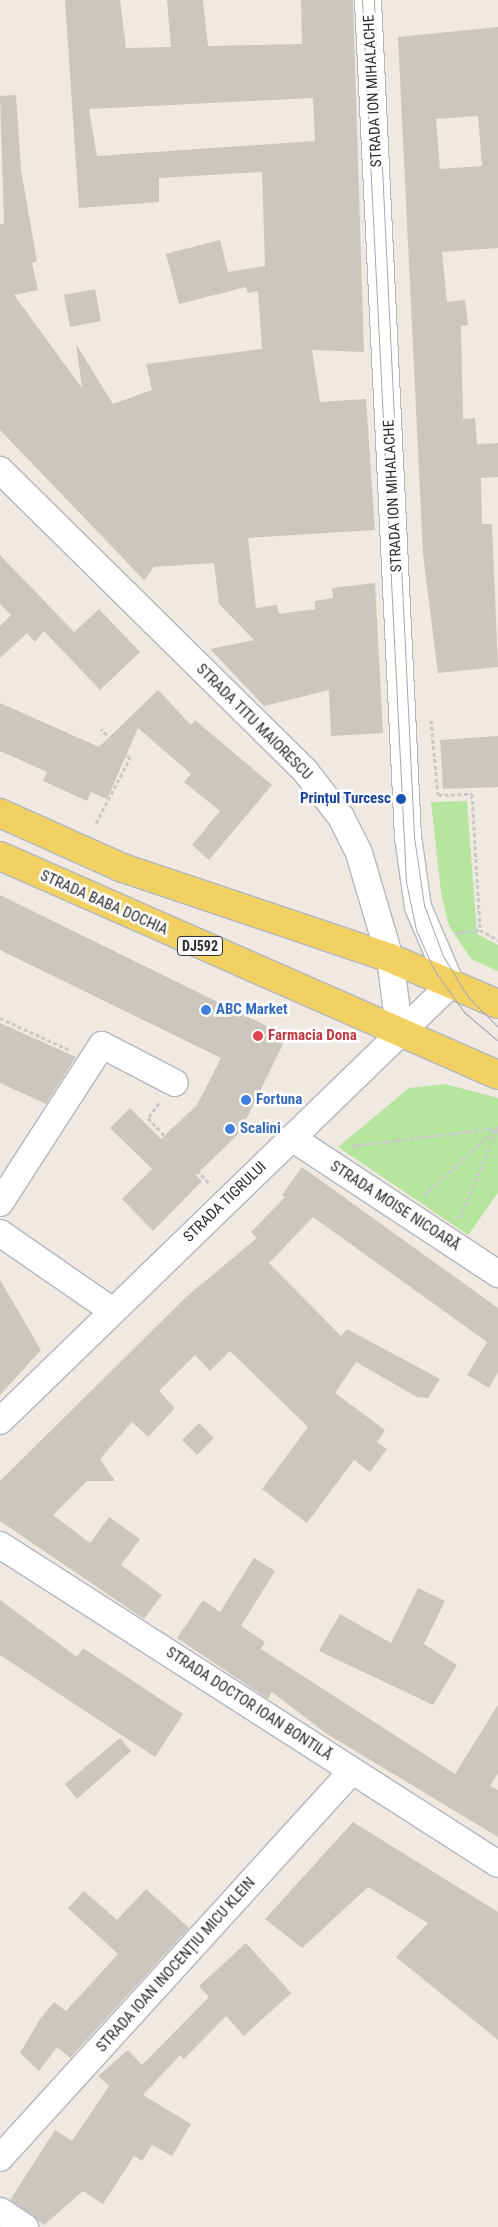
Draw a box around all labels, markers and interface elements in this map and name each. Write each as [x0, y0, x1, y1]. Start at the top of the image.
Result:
street label: STRADA ION MIHALACHE [360, 14, 386, 168]
street label: STRADA ION MIHALACHE [380, 419, 406, 573]
street label: STRADA TITU MAIORESCU [192, 660, 316, 784]
place label: Prințul Turcesc [299, 790, 391, 808]
marker: Prințul Turcesc [395, 793, 407, 805]
street label: STRADA BABA DOCHIA [37, 867, 171, 939]
road number: DJ592 [176, 934, 224, 958]
place label: ABC Market [216, 1001, 288, 1019]
marker: ABC Market [200, 1004, 212, 1016]
place label: Farmacia Dona [268, 1027, 357, 1045]
marker: Farmacia Dona [252, 1030, 264, 1042]
place label: Fortuna [256, 1091, 302, 1109]
marker: Fortuna [240, 1094, 252, 1106]
place label: Scalini [240, 1120, 281, 1138]
marker: Scalini [224, 1123, 236, 1135]
street label: STRADA MOISE NICOARĂ [327, 1157, 463, 1255]
street label: STRADA TIGRULUI [180, 1158, 270, 1246]
street label: STRADA DOCTOR IOAN BONTILĂ [163, 1644, 335, 1764]
street label: STRADA IOAN INOCENȚIU MICU KLEIN [93, 1874, 259, 2056]

